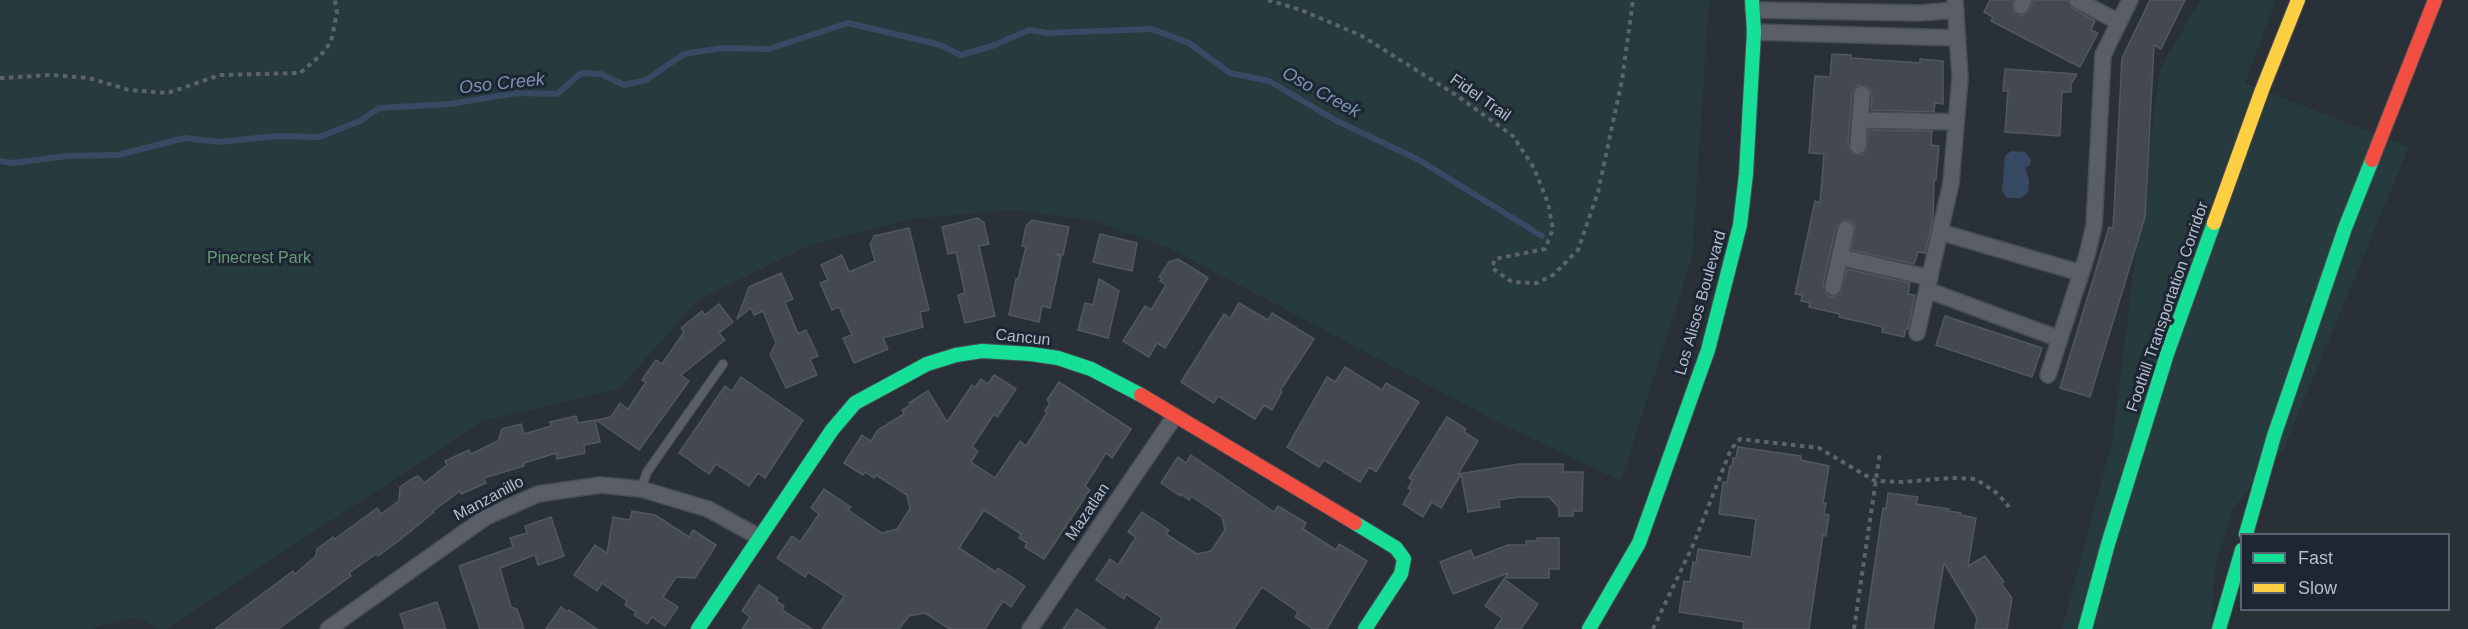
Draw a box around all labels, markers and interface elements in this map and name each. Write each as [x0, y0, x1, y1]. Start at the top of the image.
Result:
water label: Oso Creek [1278, 63, 1364, 123]
water label: Oso Creek [458, 69, 546, 99]
street label: Fidel Trail [1446, 70, 1514, 126]
street label: Foothill Transportation Corridor [2123, 199, 2213, 415]
street label: Los Alisos Boulevard [1671, 229, 1731, 377]
park label: Pinecrest Park [207, 249, 311, 269]
street label: Cancun [995, 326, 1051, 350]
street label: Manzanillo [451, 473, 527, 525]
street label: Mazatlan [1062, 480, 1114, 544]
legend [2240, 533, 2450, 611]
text: Fast [2298, 548, 2333, 568]
text: Slow [2298, 578, 2337, 598]

